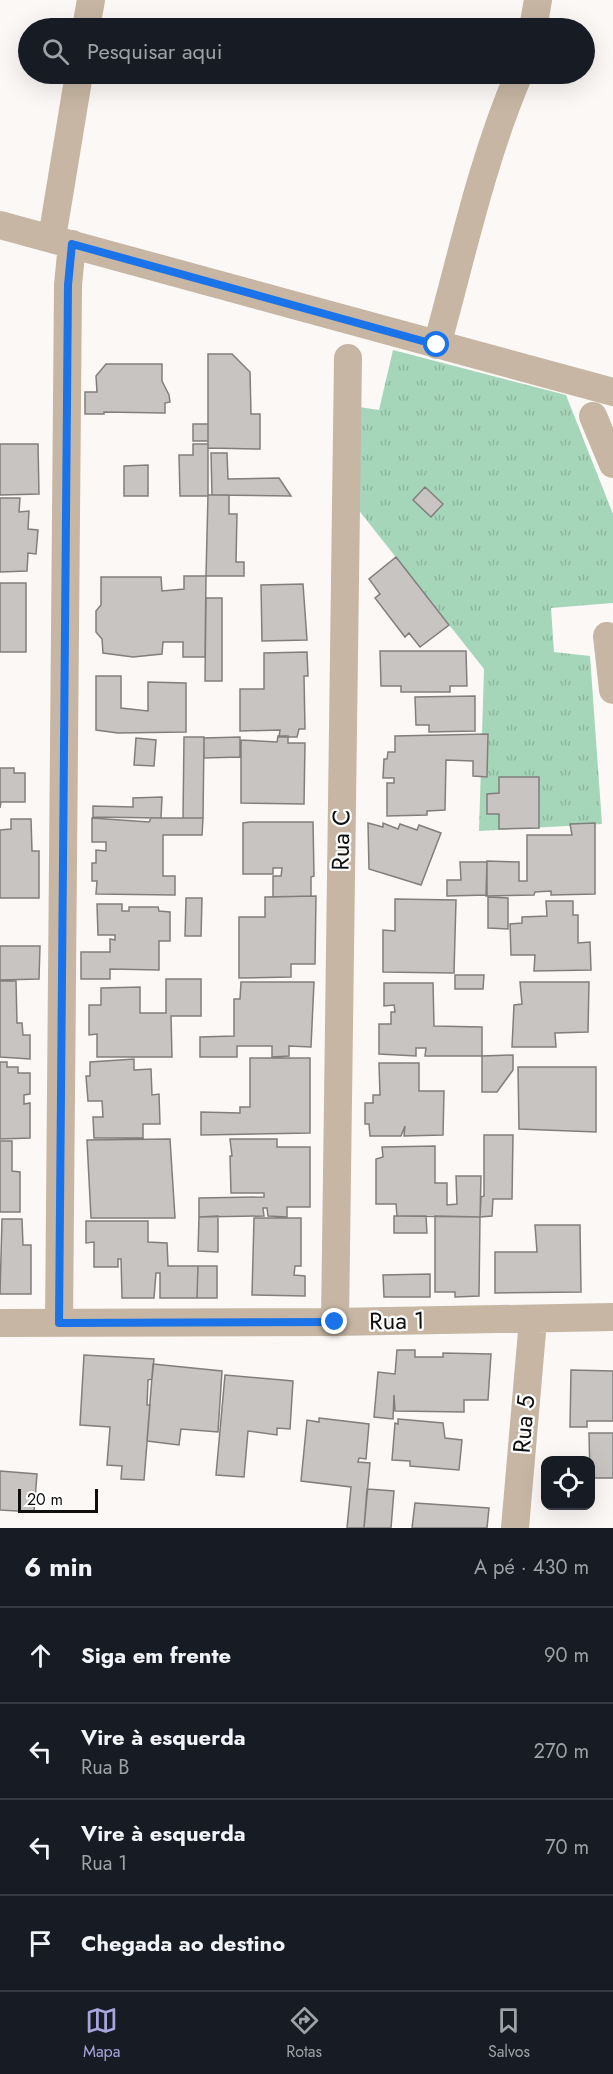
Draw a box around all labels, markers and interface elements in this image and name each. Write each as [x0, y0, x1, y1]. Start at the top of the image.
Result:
search box [18, 18, 595, 84]
icon: search [39, 35, 72, 68]
text: Pesquisar aqui [87, 35, 222, 67]
route start [423, 331, 449, 357]
street label: Rua C [322, 809, 359, 871]
street label: Rua 1 [369, 1303, 425, 1338]
route end [321, 1308, 347, 1334]
street label: Rua 5 [504, 1393, 543, 1455]
map controls [541, 1456, 595, 1510]
button: locate [541, 1456, 595, 1510]
scale bar [18, 1486, 98, 1514]
text: 20 m [27, 1488, 63, 1511]
text: 6 min [24, 1548, 93, 1586]
text: A pé · 430 m [474, 1553, 589, 1582]
icon: ahead [24, 1639, 57, 1672]
text: Siga em frente [81, 1639, 231, 1671]
text: 90 m [544, 1641, 589, 1670]
text: Vire à esquerda [81, 1721, 246, 1753]
icon: left [24, 1735, 57, 1768]
text: 270 m [534, 1737, 589, 1766]
text: Rua B [81, 1753, 129, 1782]
text: Vire à esquerda [81, 1817, 246, 1849]
icon: left [24, 1831, 57, 1864]
text: 70 m [545, 1833, 589, 1862]
text: Rua 1 [81, 1849, 127, 1878]
icon: arrive [24, 1927, 57, 1960]
text: Chegada ao destino [81, 1927, 285, 1959]
tab: Mapa [83, 2004, 120, 2063]
tab: Rotas [286, 2004, 322, 2063]
tab: Salvos [488, 2004, 530, 2063]

